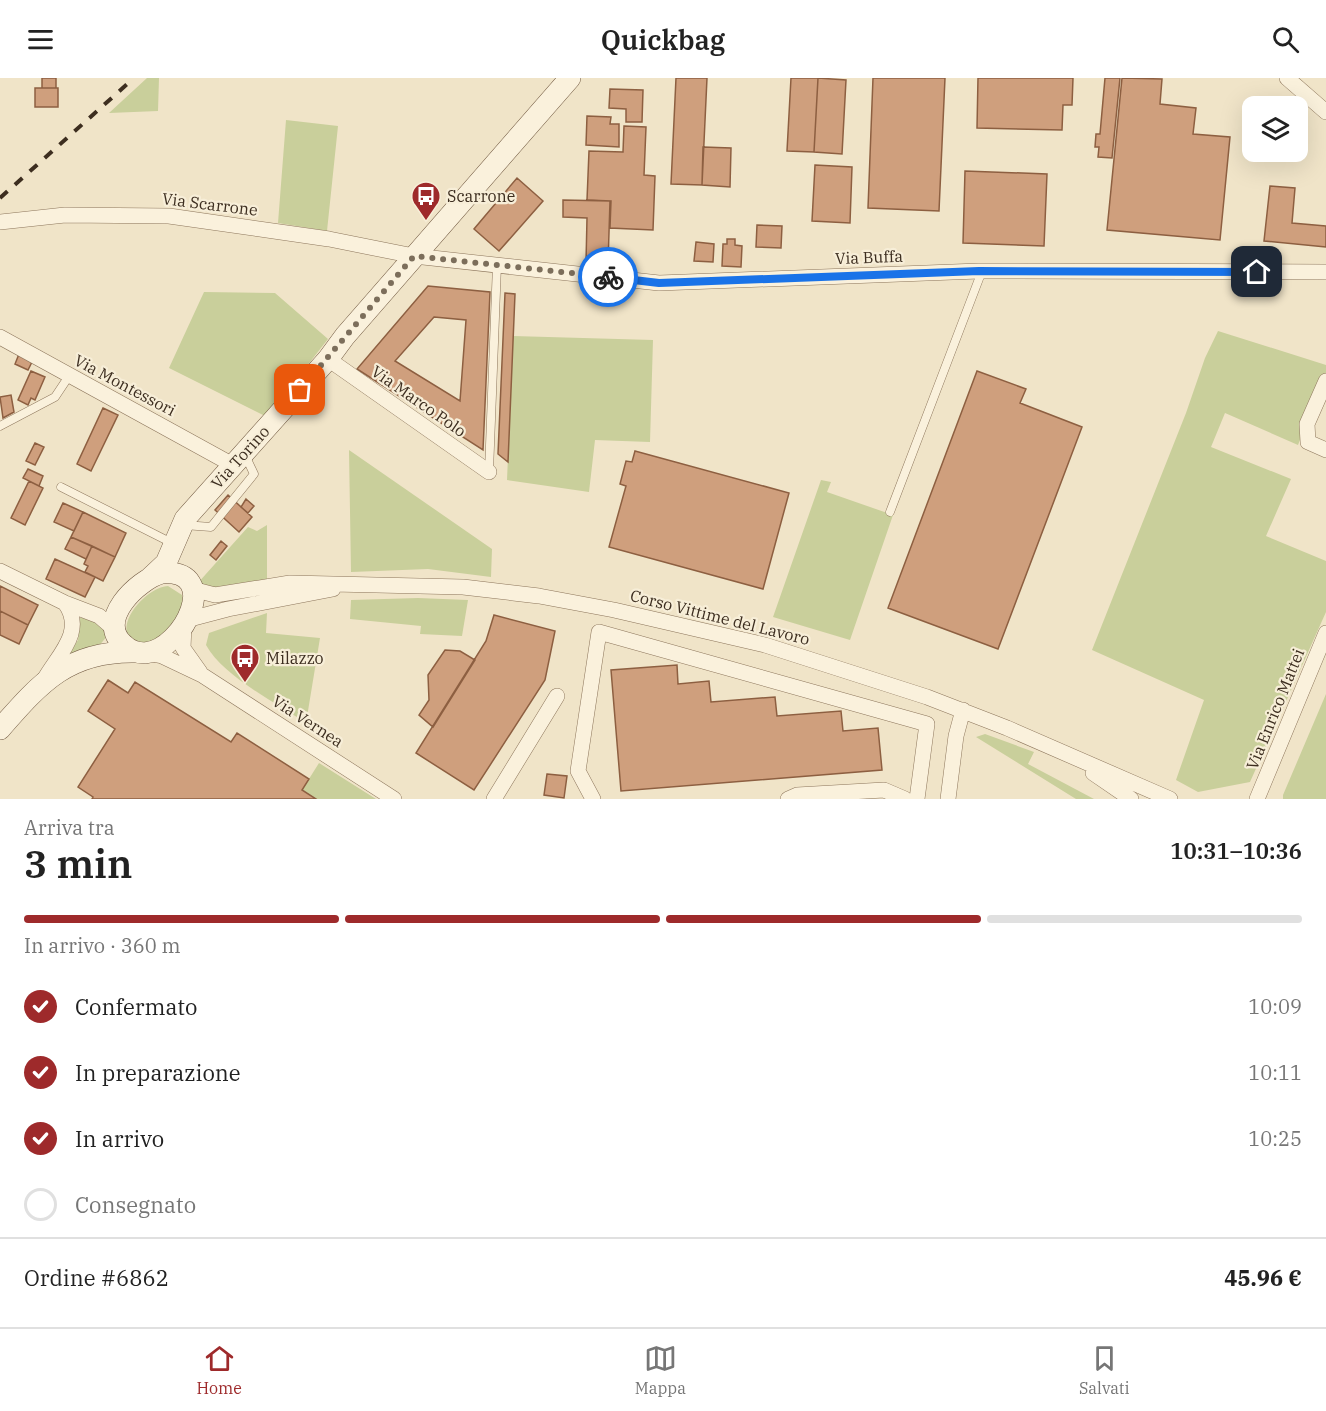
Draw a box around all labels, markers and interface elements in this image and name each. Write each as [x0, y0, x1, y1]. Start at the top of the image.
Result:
text: Quickbag [601, 22, 725, 57]
icon: menu [24, 23, 57, 56]
icon: search [1269, 23, 1302, 56]
map controls [1242, 96, 1308, 162]
button: layers [1242, 96, 1308, 162]
bus stop icon: Scarrone [410, 180, 442, 222]
place label: Scarrone [447, 186, 515, 206]
street label: Via Scarrone [161, 188, 259, 220]
street label: Via Buffa [835, 246, 904, 268]
pin [1231, 246, 1282, 297]
courier [578, 247, 638, 307]
icon: home [1240, 255, 1273, 288]
icon: bike [592, 261, 625, 294]
street label: Via Montessori [71, 350, 179, 420]
street label: Via Marco Polo [368, 361, 470, 441]
pin [274, 364, 325, 415]
icon: bag [283, 373, 316, 406]
street label: Via Torino [207, 421, 273, 493]
street label: Corso Vittime del Lavoro [628, 585, 812, 649]
bus stop icon: Milazzo [229, 642, 261, 684]
street label: Via Enrico Mattei [1242, 646, 1308, 772]
place label: Milazzo [266, 648, 324, 668]
street label: Via Vernea [269, 691, 348, 752]
text: Arriva tra [24, 814, 115, 841]
text: 10:31–10:36 [1170, 836, 1302, 865]
text: 3 min [24, 838, 132, 889]
text: In arrivo · 360 m [24, 932, 181, 959]
icon: check [24, 990, 57, 1023]
text: Confermato [75, 992, 197, 1021]
text: 10:09 [1248, 993, 1302, 1020]
icon: check [24, 1056, 57, 1089]
text: In preparazione [75, 1058, 241, 1087]
text: 10:11 [1248, 1059, 1302, 1086]
icon: check [24, 1122, 57, 1155]
text: In arrivo [75, 1124, 164, 1153]
text: 10:25 [1248, 1125, 1302, 1152]
text: Consegnato [75, 1190, 196, 1219]
text: Ordine #6862 [24, 1263, 169, 1292]
text: 45.96 € [1224, 1263, 1302, 1292]
tab: Home [196, 1342, 242, 1398]
tab: Mappa [635, 1342, 686, 1398]
tab: Salvati [1079, 1342, 1130, 1398]

